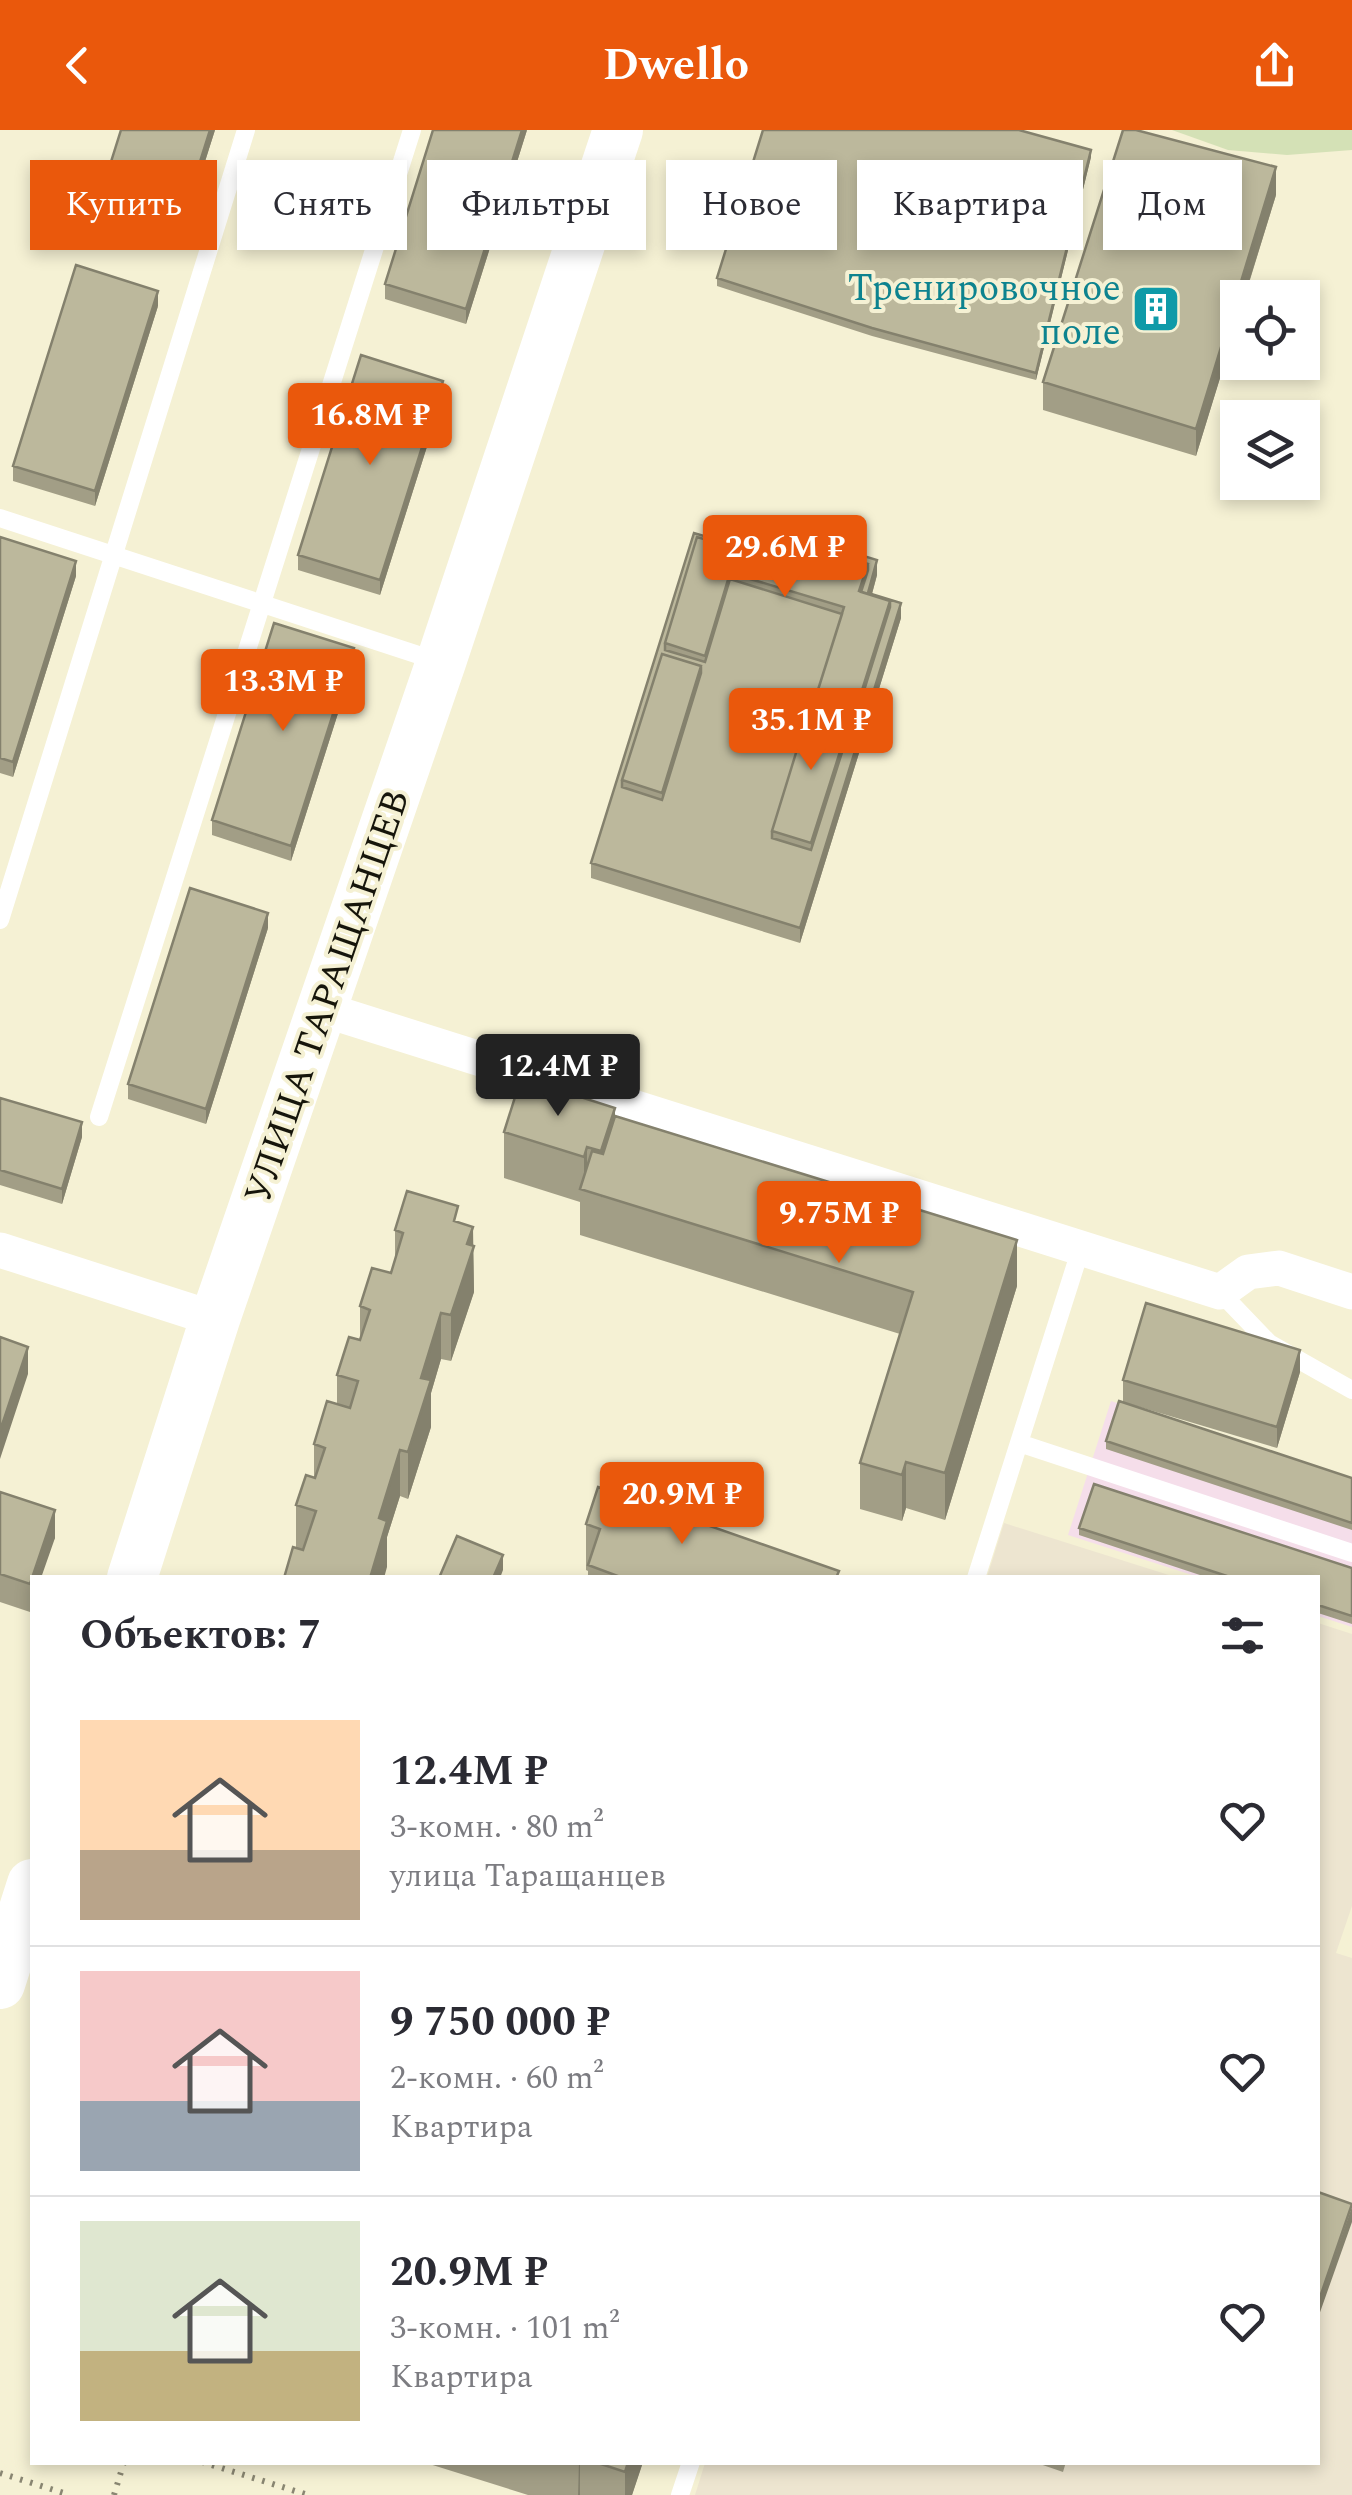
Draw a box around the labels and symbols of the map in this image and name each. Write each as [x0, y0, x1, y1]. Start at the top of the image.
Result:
place label: Тренировочное поле [847, 260, 1121, 362]
building icon: Тренировочное поле [1130, 283, 1182, 335]
pin: 16.8M ₽ [278, 383, 462, 468]
pin: 29.6M ₽ [693, 515, 877, 600]
pin: 13.3M ₽ [191, 649, 375, 734]
pin: 35.1M ₽ [719, 688, 903, 773]
street label: УЛИЦА ТАРАЩАНЦЕВ [230, 782, 426, 1212]
pin: 12.4M ₽ [466, 1034, 650, 1119]
pin: 9.75M ₽ [747, 1181, 931, 1266]
pin: 20.9M ₽ [590, 1462, 774, 1547]

